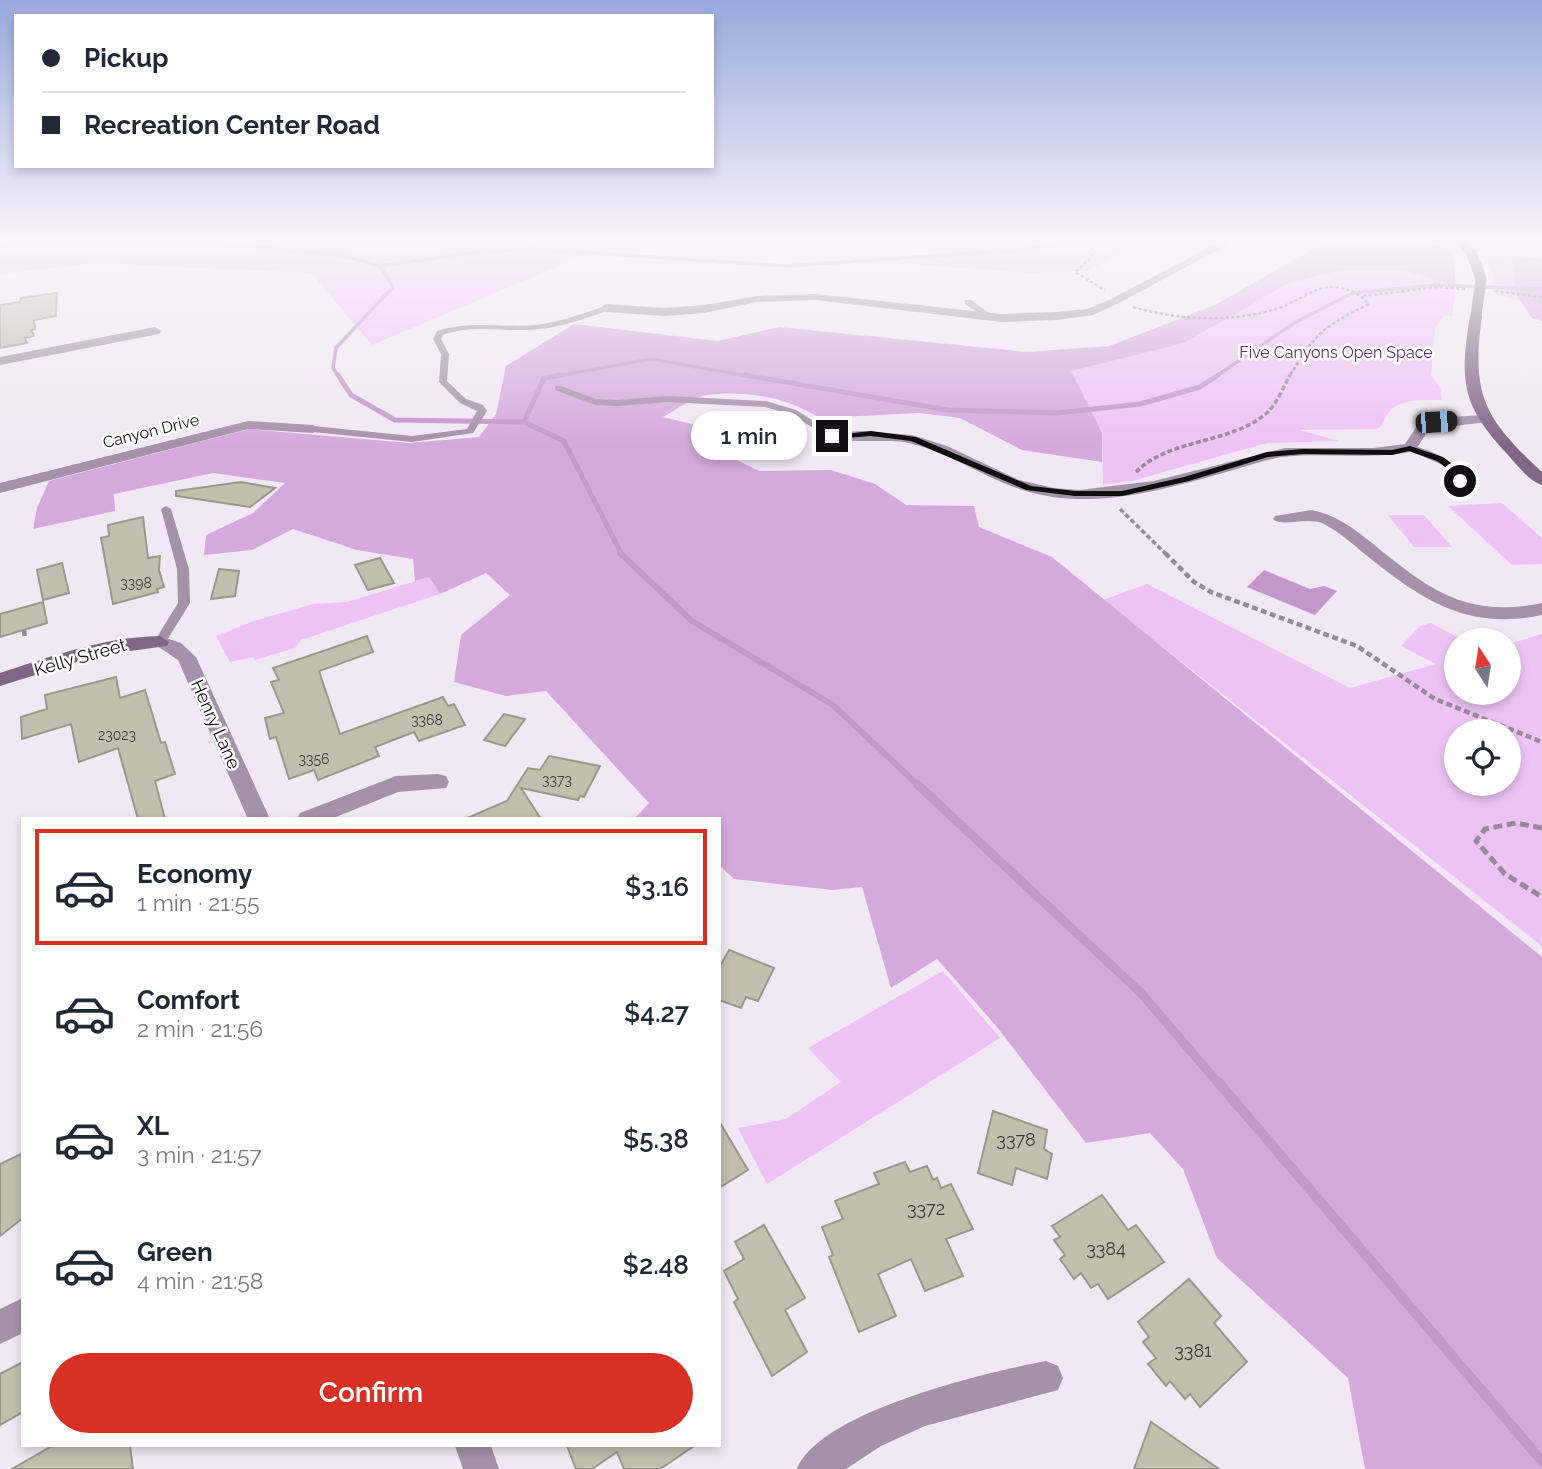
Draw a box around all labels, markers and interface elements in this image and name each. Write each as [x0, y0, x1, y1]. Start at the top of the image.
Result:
text: Pickup [84, 43, 169, 73]
text: Recreation Center Road [84, 110, 380, 140]
park label: Five Canyons Open Space [1239, 343, 1433, 362]
street label: Canyon Drive [101, 410, 201, 452]
car [1415, 410, 1458, 434]
callout: 1 min [692, 412, 808, 460]
route end [816, 420, 848, 452]
text: 1 min [720, 422, 778, 449]
route start [1444, 465, 1476, 497]
house number: 3398 [120, 575, 152, 591]
north arrow [1444, 628, 1521, 705]
map controls [1444, 628, 1521, 796]
street label: Kelly Street [32, 634, 128, 680]
street label: Henry Lane [187, 676, 245, 772]
house number: 3368 [411, 712, 443, 728]
button: locate [1444, 719, 1521, 796]
house number: 23023 [98, 727, 136, 743]
house number: 3356 [298, 751, 330, 767]
house number: 3373 [542, 772, 572, 788]
icon: car [53, 856, 116, 919]
text: Economy [137, 859, 252, 889]
text: $3.16 [625, 872, 689, 902]
text: 1 min · 21:55 [137, 889, 260, 916]
icon: car [53, 982, 116, 1045]
text: Comfort [137, 985, 240, 1015]
text: $4.27 [624, 998, 689, 1028]
text: 2 min · 21:56 [137, 1015, 263, 1042]
icon: car [53, 1108, 116, 1171]
text: XL [137, 1111, 169, 1141]
text: $5.38 [623, 1124, 689, 1154]
house number: 3378 [996, 1129, 1036, 1150]
text: 3 min · 21:57 [137, 1141, 262, 1168]
house number: 3372 [907, 1198, 945, 1219]
icon: car [53, 1234, 116, 1297]
text: Green [137, 1237, 213, 1267]
house number: 3384 [1086, 1238, 1126, 1259]
text: $2.48 [623, 1250, 689, 1280]
text: 4 min · 21:58 [137, 1267, 263, 1294]
house number: 3381 [1174, 1340, 1212, 1361]
button: Confirm [49, 1353, 693, 1433]

